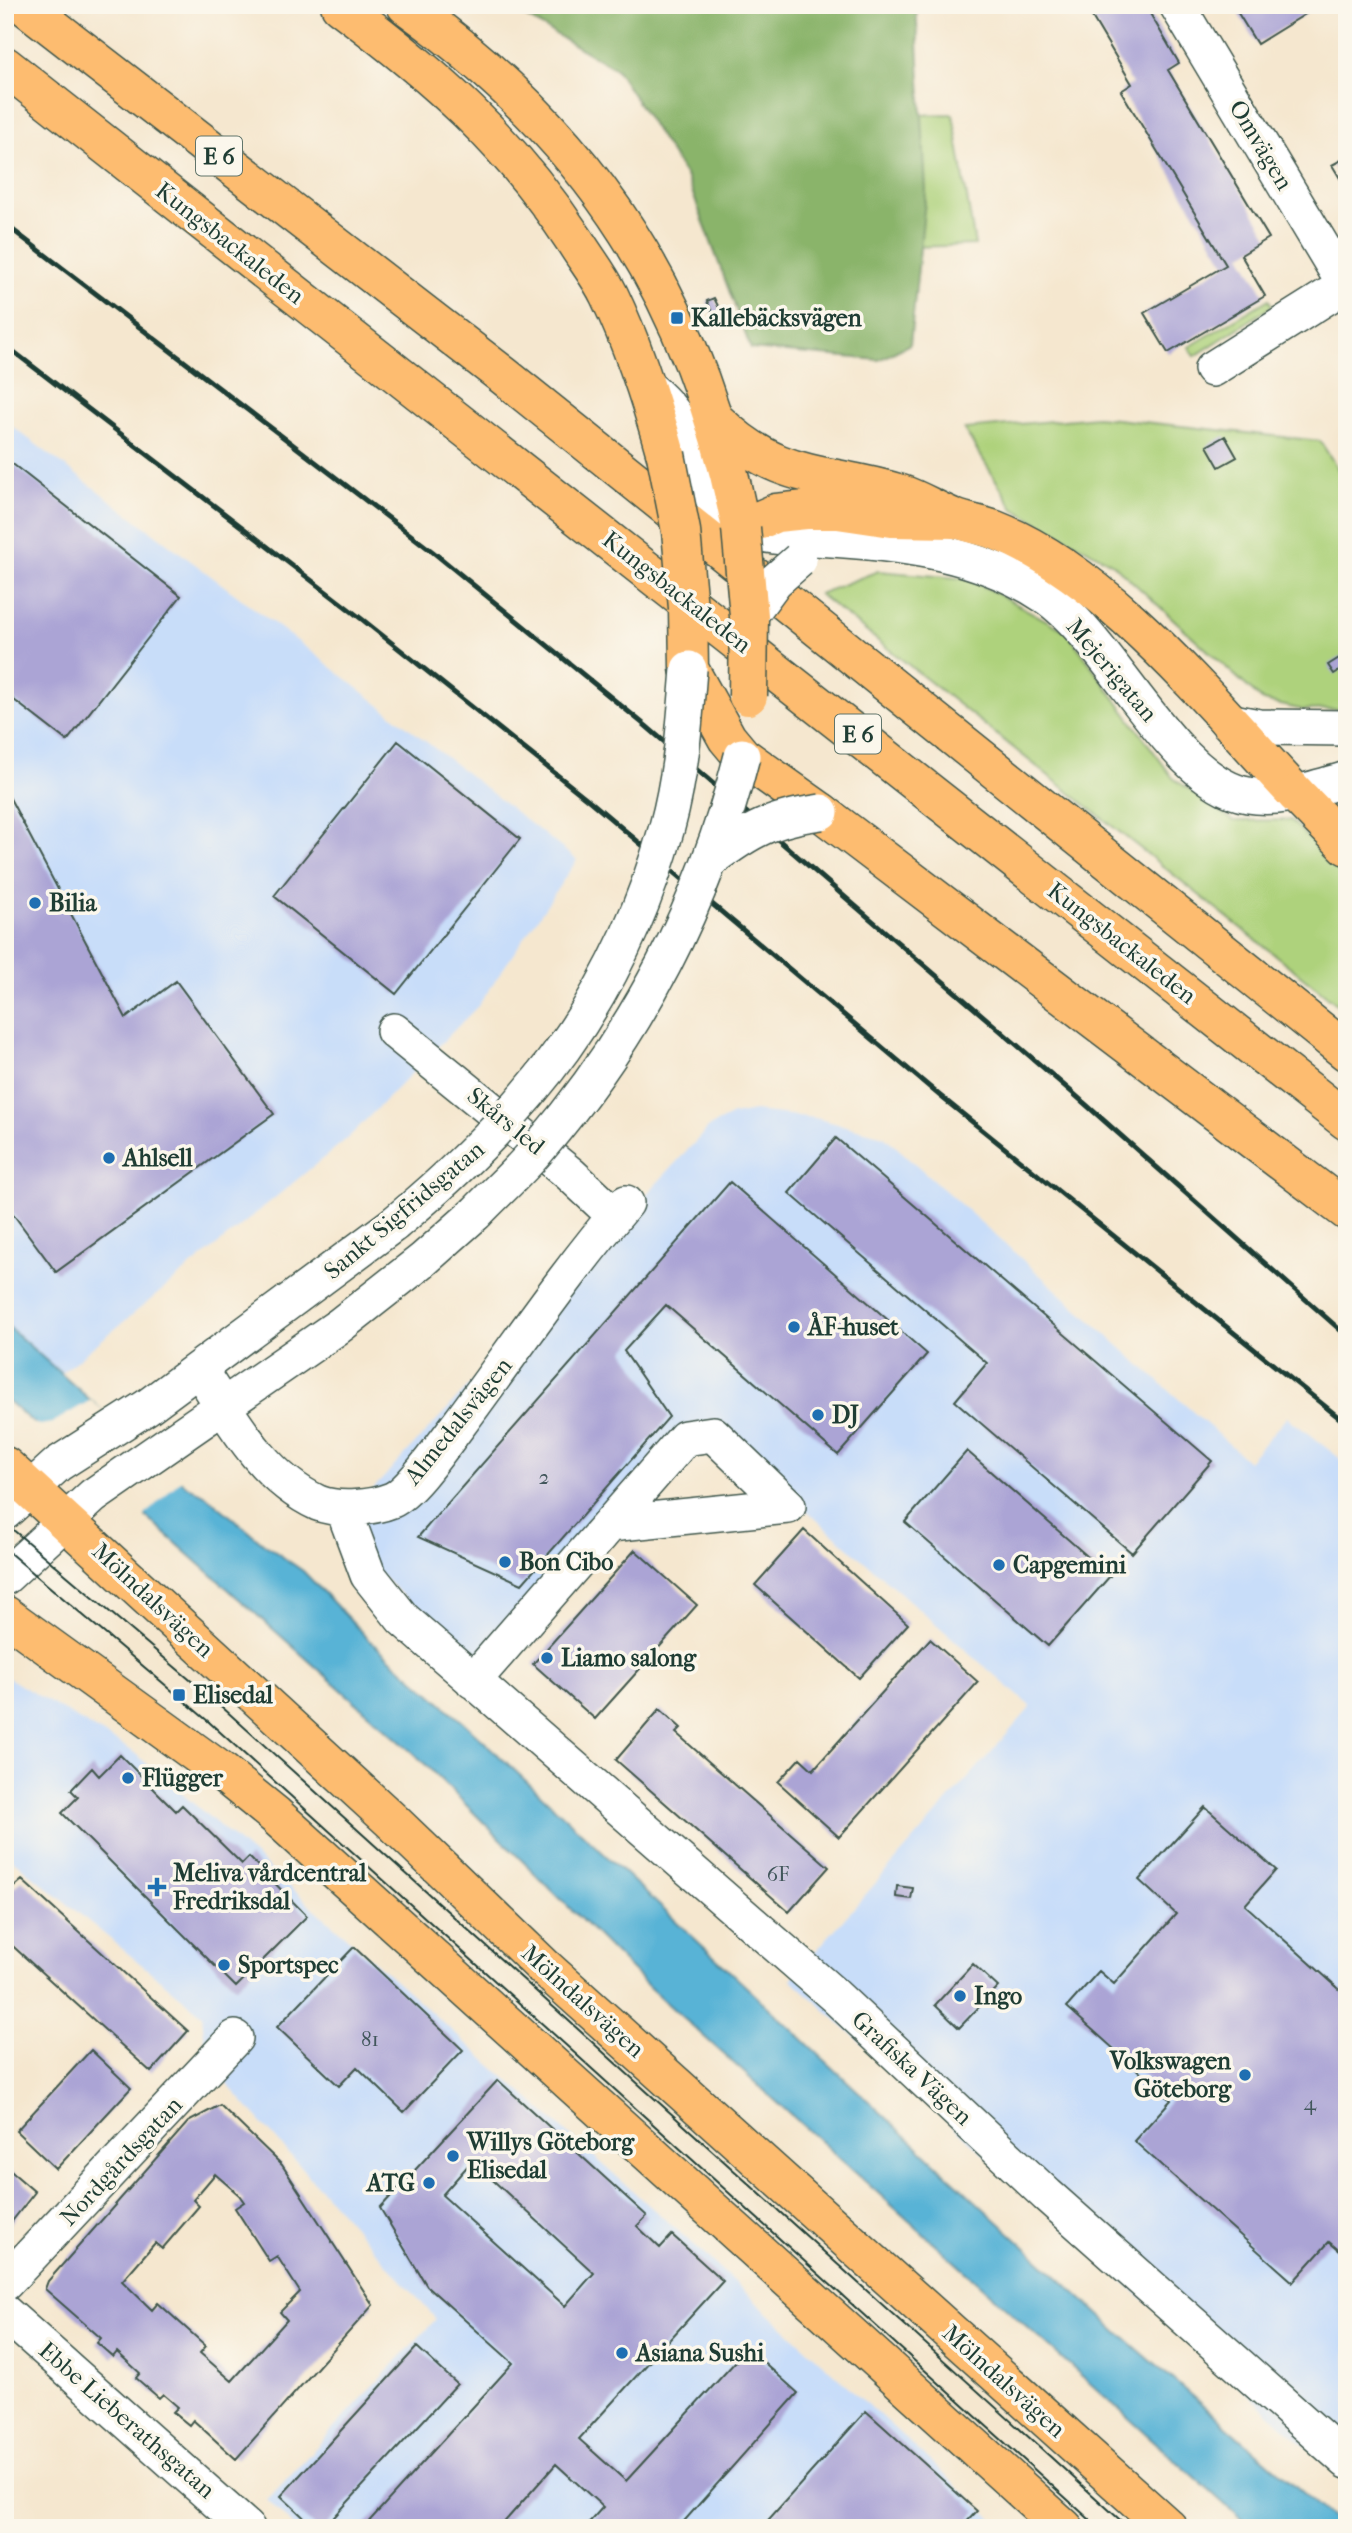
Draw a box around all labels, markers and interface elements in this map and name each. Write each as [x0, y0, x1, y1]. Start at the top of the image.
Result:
street label: Omvägen [1223, 95, 1299, 195]
road number: E 6 [196, 136, 242, 176]
street label: Kungsbackaleden [150, 176, 310, 310]
place label: Kallebäcksvägen [691, 304, 863, 332]
marker: Kallebäcksvägen [669, 310, 685, 326]
street label: Kungsbackaleden [597, 525, 757, 659]
street label: Mejerigatan [1061, 613, 1163, 727]
road number: E 6 [835, 714, 881, 754]
street label: Kungsbackaleden [1042, 876, 1202, 1010]
place label: Bilia [49, 889, 97, 917]
marker: Bilia [27, 895, 43, 911]
street label: Skårs led [462, 1081, 551, 1161]
street label: Sankt Sigfridsgatan [318, 1135, 490, 1285]
place label: Ahlsell [121, 1144, 193, 1172]
marker: Ahlsell [101, 1150, 117, 1166]
place label: ÅF-huset [806, 1311, 899, 1341]
marker: ÅF-huset [786, 1319, 802, 1335]
street label: Almedalsvägen [398, 1352, 518, 1491]
place label: DJ [832, 1401, 859, 1429]
marker: DJ [810, 1407, 826, 1423]
house number: 2 [539, 1465, 550, 1489]
street label: Mölndalsvägen [87, 1537, 219, 1663]
place label: Bon Cibo [519, 1548, 613, 1576]
place label: Capgemini [1013, 1551, 1127, 1579]
marker: Bon Cibo [497, 1554, 513, 1570]
marker: Capgemini [991, 1557, 1007, 1573]
place label: Liamo salong [561, 1644, 697, 1672]
marker: Liamo salong [539, 1650, 555, 1666]
place label: Elisedal [193, 1681, 273, 1709]
marker: Elisedal [171, 1687, 187, 1703]
place label: Flügger [141, 1764, 224, 1792]
marker: Flügger [120, 1770, 136, 1786]
place label: Meliva vårdcentral Fredriksdal [172, 1859, 367, 1915]
house number: 6F [767, 1862, 789, 1886]
marker: Meliva vårdcentral Fredriksdal [147, 1877, 167, 1897]
street label: Mölndalsvägen [516, 1939, 650, 2063]
place label: Sportspec [238, 1951, 339, 1979]
marker: Sportspec [216, 1957, 232, 1973]
place label: Ingo [974, 1982, 1022, 2010]
marker: Ingo [952, 1988, 968, 2004]
street label: Grafiska Vägen [846, 2005, 978, 2131]
house number: 81 [361, 2027, 379, 2051]
place label: Volkswagen Göteborg [1109, 2047, 1232, 2103]
marker: Volkswagen Göteborg [1237, 2067, 1253, 2083]
street label: Nordgårdsgatan [54, 2091, 188, 2231]
house number: 4 [1304, 2091, 1317, 2115]
place label: Willys Göteborg Elisedal [466, 2128, 635, 2184]
marker: Willys Göteborg Elisedal [445, 2148, 461, 2164]
place label: ATG [365, 2169, 415, 2197]
marker: ATG [421, 2175, 437, 2191]
street label: Mölndalsvägen [937, 2319, 1071, 2443]
street label: Ebbe Lieberathsgatan [33, 2336, 221, 2504]
place label: Asiana Sushi [634, 2339, 765, 2367]
marker: Asiana Sushi [614, 2345, 630, 2361]

